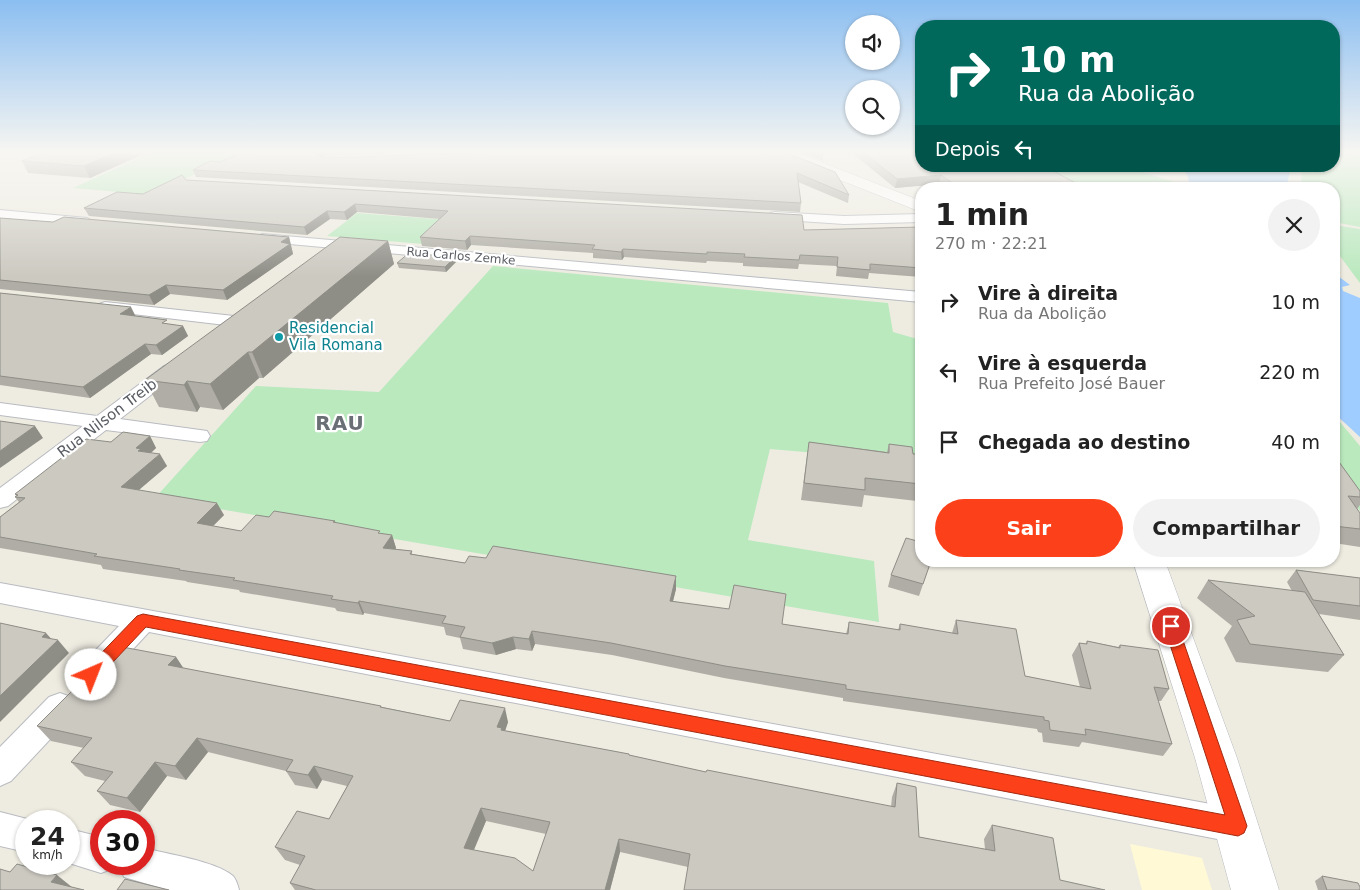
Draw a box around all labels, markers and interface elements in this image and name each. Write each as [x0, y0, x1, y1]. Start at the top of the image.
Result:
map controls [845, 15, 900, 135]
button: sound [845, 15, 900, 70]
icon: right [935, 40, 1000, 105]
text: 10 m [1018, 40, 1115, 80]
button: search [845, 80, 900, 135]
text: Rua da Abolição [1018, 81, 1195, 106]
icon: left [1010, 135, 1038, 163]
text: Depois [935, 138, 1000, 160]
text: 1 min [935, 197, 1029, 232]
button: close [1268, 199, 1320, 251]
text: 270 m · 22:21 [935, 234, 1048, 253]
street label: Rua Carlos Zemke [406, 244, 516, 268]
text: Vire à direita [978, 282, 1118, 304]
icon: right [935, 288, 963, 316]
text: 10 m [1271, 291, 1320, 313]
text: Rua da Abolição [978, 304, 1107, 323]
place label: Residencial Vila Romana [289, 319, 383, 354]
marker: Residencial Vila Romana [273, 331, 285, 343]
text: Vire à esquerda [978, 352, 1147, 374]
icon: left [935, 358, 963, 386]
text: 220 m [1259, 361, 1320, 383]
text: Rua Prefeito José Bauer [978, 374, 1165, 393]
street label: Rua Nilson Treib [54, 375, 160, 461]
district label: RAU [315, 411, 365, 435]
icon: arrive [935, 428, 963, 456]
text: Chegada ao destino [978, 431, 1190, 453]
text: 40 m [1271, 431, 1320, 453]
button: Sair [935, 499, 1123, 557]
button: Compartilhar [1133, 499, 1320, 557]
pin [1150, 605, 1192, 647]
icon: arrive [1157, 612, 1185, 640]
position arrow [64, 648, 116, 700]
speed limit sign: 30 [90, 810, 155, 875]
text: 24 [30, 822, 65, 851]
text: km/h [32, 848, 63, 862]

